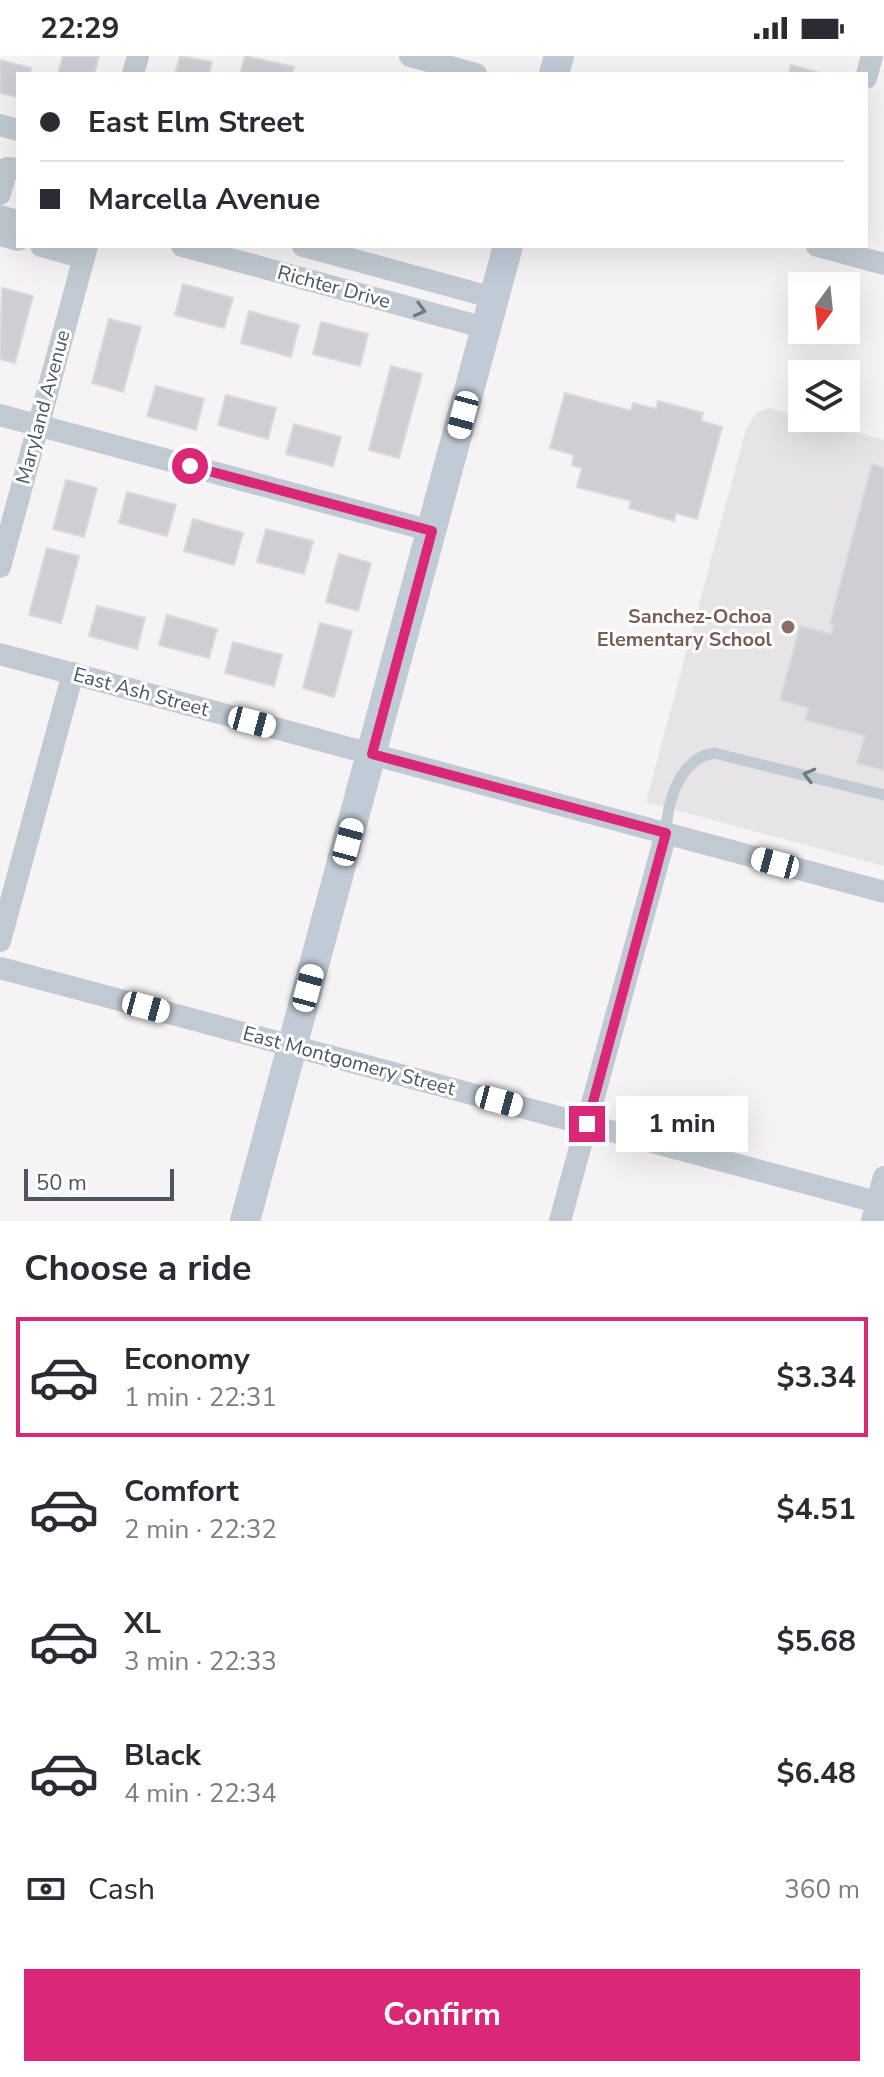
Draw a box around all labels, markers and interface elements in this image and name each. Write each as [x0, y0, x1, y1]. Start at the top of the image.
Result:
text: 22:29 [40, 8, 119, 49]
text: East Elm Street [88, 102, 304, 143]
text: Marcella Avenue [88, 179, 320, 220]
street label: Richter Drive [275, 259, 393, 315]
north arrow [788, 272, 860, 344]
map controls [788, 272, 860, 432]
one-way arrow [412, 301, 426, 317]
street label: Maryland Avenue [9, 327, 77, 487]
button: layers [788, 360, 860, 432]
car [445, 389, 481, 441]
route start [172, 448, 208, 484]
place label: Sanchez-Ochoa Elementary School [597, 603, 773, 653]
marker: Sanchez-Ochoa Elementary School [779, 618, 797, 636]
street label: East Ash Street [70, 661, 213, 723]
car [226, 704, 278, 740]
one-way arrow [802, 768, 816, 784]
car [330, 816, 366, 868]
car [749, 845, 801, 881]
car [290, 962, 326, 1014]
car [120, 989, 172, 1025]
street label: East Montgomery Street [240, 1020, 459, 1103]
car [473, 1083, 525, 1119]
callout: 1 min [615, 1096, 747, 1152]
route end [569, 1106, 605, 1142]
text: 1 min [648, 1106, 716, 1141]
scale bar [24, 1165, 174, 1201]
text: 50 m [36, 1168, 87, 1198]
text: Choose a ride [24, 1244, 252, 1293]
text: Economy [124, 1339, 250, 1380]
icon: car [28, 1341, 100, 1413]
text: $3.34 [777, 1357, 856, 1398]
text: 1 min · 22:31 [124, 1380, 277, 1415]
text: Comfort [124, 1471, 239, 1512]
icon: car [28, 1473, 100, 1545]
text: $4.51 [777, 1489, 856, 1530]
text: 2 min · 22:32 [124, 1512, 277, 1547]
text: XL [124, 1603, 161, 1644]
icon: car [28, 1605, 100, 1677]
text: $5.68 [777, 1621, 856, 1662]
text: 3 min · 22:33 [124, 1644, 277, 1679]
text: Black [124, 1735, 201, 1776]
icon: car [28, 1737, 100, 1809]
text: $6.48 [777, 1753, 856, 1794]
text: 4 min · 22:34 [124, 1776, 277, 1811]
icon: cash [24, 1867, 68, 1911]
text: Cash [88, 1869, 155, 1910]
text: 360 m [784, 1872, 860, 1907]
button: Confirm [24, 1969, 860, 2061]

